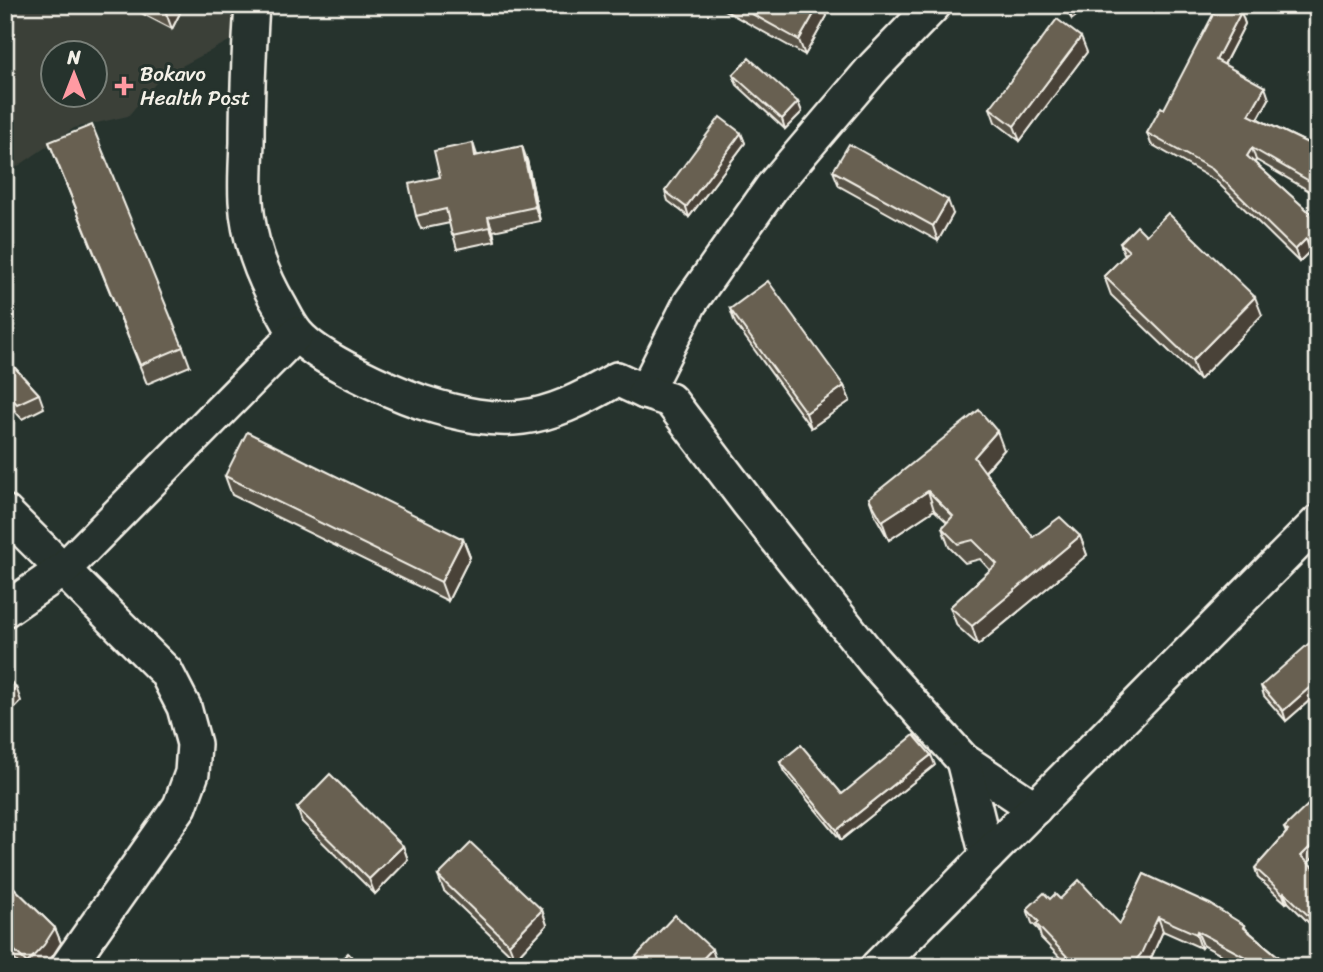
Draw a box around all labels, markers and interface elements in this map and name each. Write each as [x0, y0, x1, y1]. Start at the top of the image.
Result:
north arrow [38, 38, 108, 108]
text: N [66, 41, 81, 74]
place label: Bokavo Health Post [140, 55, 250, 117]
marker: Bokavo Health Post [114, 76, 134, 96]

